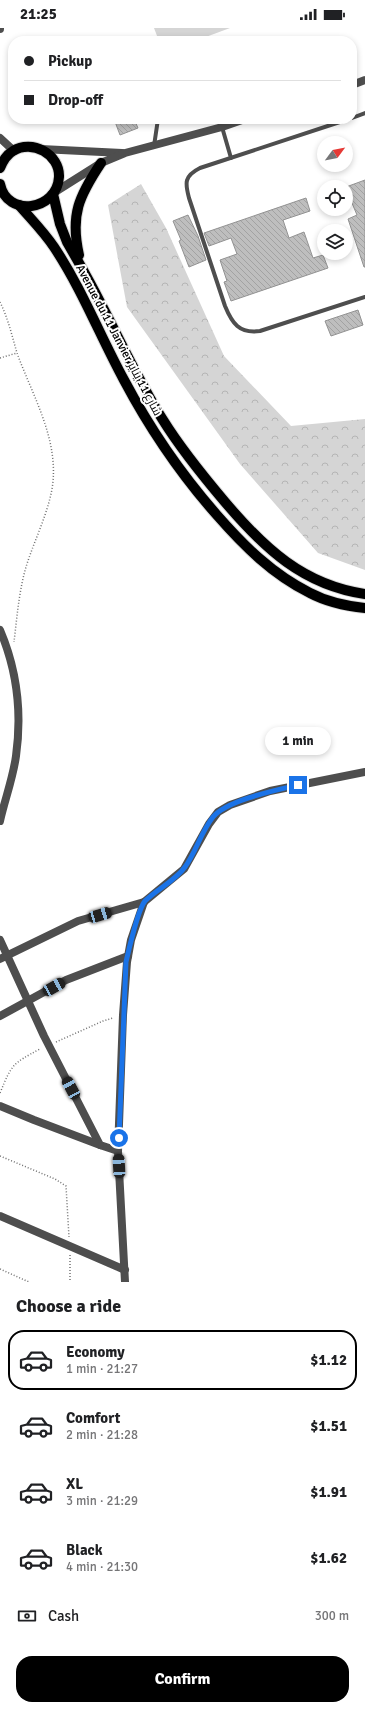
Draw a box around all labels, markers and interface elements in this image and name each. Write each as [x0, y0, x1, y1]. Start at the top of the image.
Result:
text: 21:25 [20, 5, 57, 23]
text: Pickup [48, 52, 92, 70]
text: Drop-off [48, 91, 103, 109]
north arrow [317, 136, 353, 172]
map controls [317, 136, 353, 260]
button: locate [317, 180, 353, 216]
button: layers [317, 224, 353, 260]
street label: Avenue du 11 Janvier شارع 11 يناير [72, 262, 165, 418]
callout: 1 min [265, 727, 331, 755]
text: 1 min [282, 733, 314, 749]
route end [289, 776, 307, 794]
car [87, 906, 113, 924]
car [41, 976, 67, 998]
car [60, 1075, 82, 1101]
route start [110, 1129, 128, 1147]
car [112, 1154, 126, 1178]
text: Choose a ride [16, 1295, 121, 1317]
icon: car [18, 1342, 54, 1378]
text: Economy [66, 1343, 125, 1361]
text: $1.12 [310, 1351, 347, 1369]
text: 1 min · 21:27 [66, 1361, 138, 1377]
icon: car [18, 1408, 54, 1444]
text: Comfort [66, 1409, 120, 1427]
text: $1.51 [310, 1417, 347, 1435]
text: 2 min · 21:28 [66, 1427, 138, 1443]
icon: car [18, 1474, 54, 1510]
text: XL [66, 1475, 83, 1493]
text: $1.91 [310, 1483, 347, 1501]
text: 3 min · 21:29 [66, 1493, 138, 1509]
icon: car [18, 1540, 54, 1576]
text: Black [66, 1541, 103, 1559]
text: $1.62 [310, 1549, 347, 1567]
text: 4 min · 21:30 [66, 1559, 138, 1575]
icon: cash [16, 1605, 38, 1627]
text: Cash [48, 1607, 79, 1625]
text: 300 m [315, 1608, 349, 1624]
button: Confirm [16, 1656, 349, 1702]

